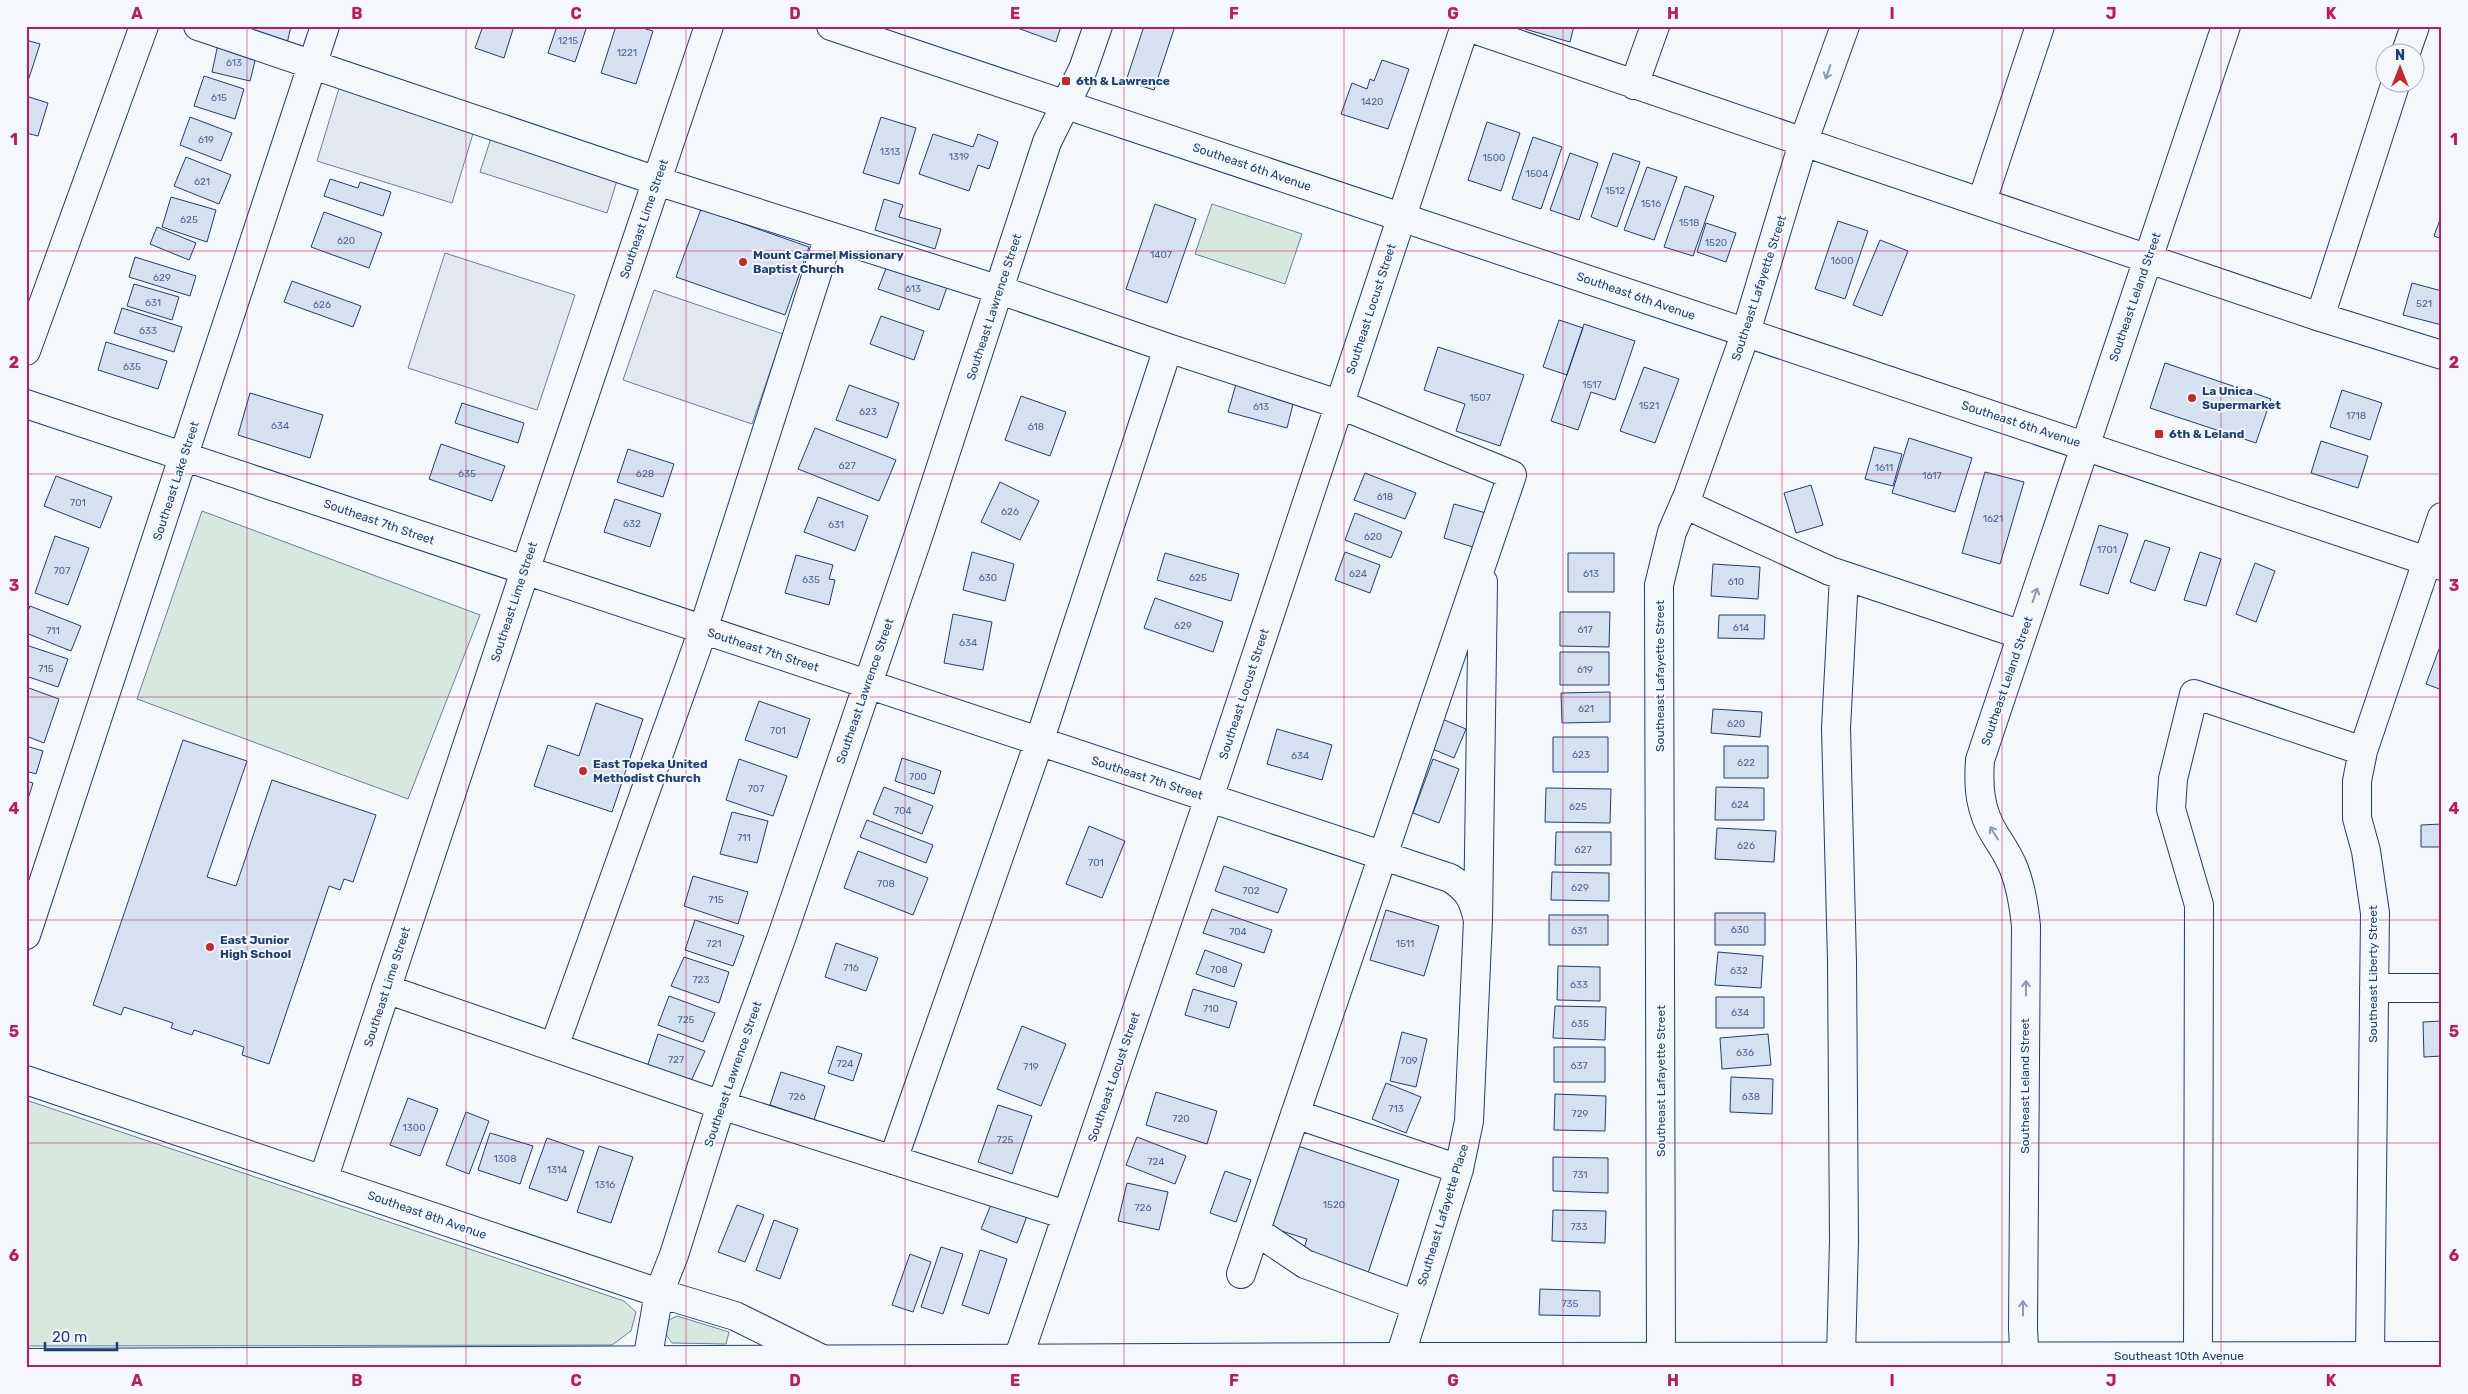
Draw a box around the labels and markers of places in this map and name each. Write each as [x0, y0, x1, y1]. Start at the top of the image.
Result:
place label: 6th & Lawrence [1076, 74, 1170, 88]
marker: 6th & Lawrence [1060, 75, 1072, 87]
place label: Mount Carmel Missionary Baptist Church [753, 248, 904, 276]
marker: Mount Carmel Missionary Baptist Church [737, 256, 749, 268]
place label: La Unica Supermarket [2202, 384, 2281, 412]
marker: La Unica Supermarket [2186, 392, 2198, 404]
place label: 6th & Leland [2169, 427, 2244, 441]
marker: 6th & Leland [2153, 428, 2165, 440]
place label: East Topeka United Methodist Church [593, 757, 707, 785]
marker: East Topeka United Methodist Church [577, 765, 589, 777]
place label: East Junior High School [220, 933, 291, 961]
marker: East Junior High School [204, 941, 216, 953]

